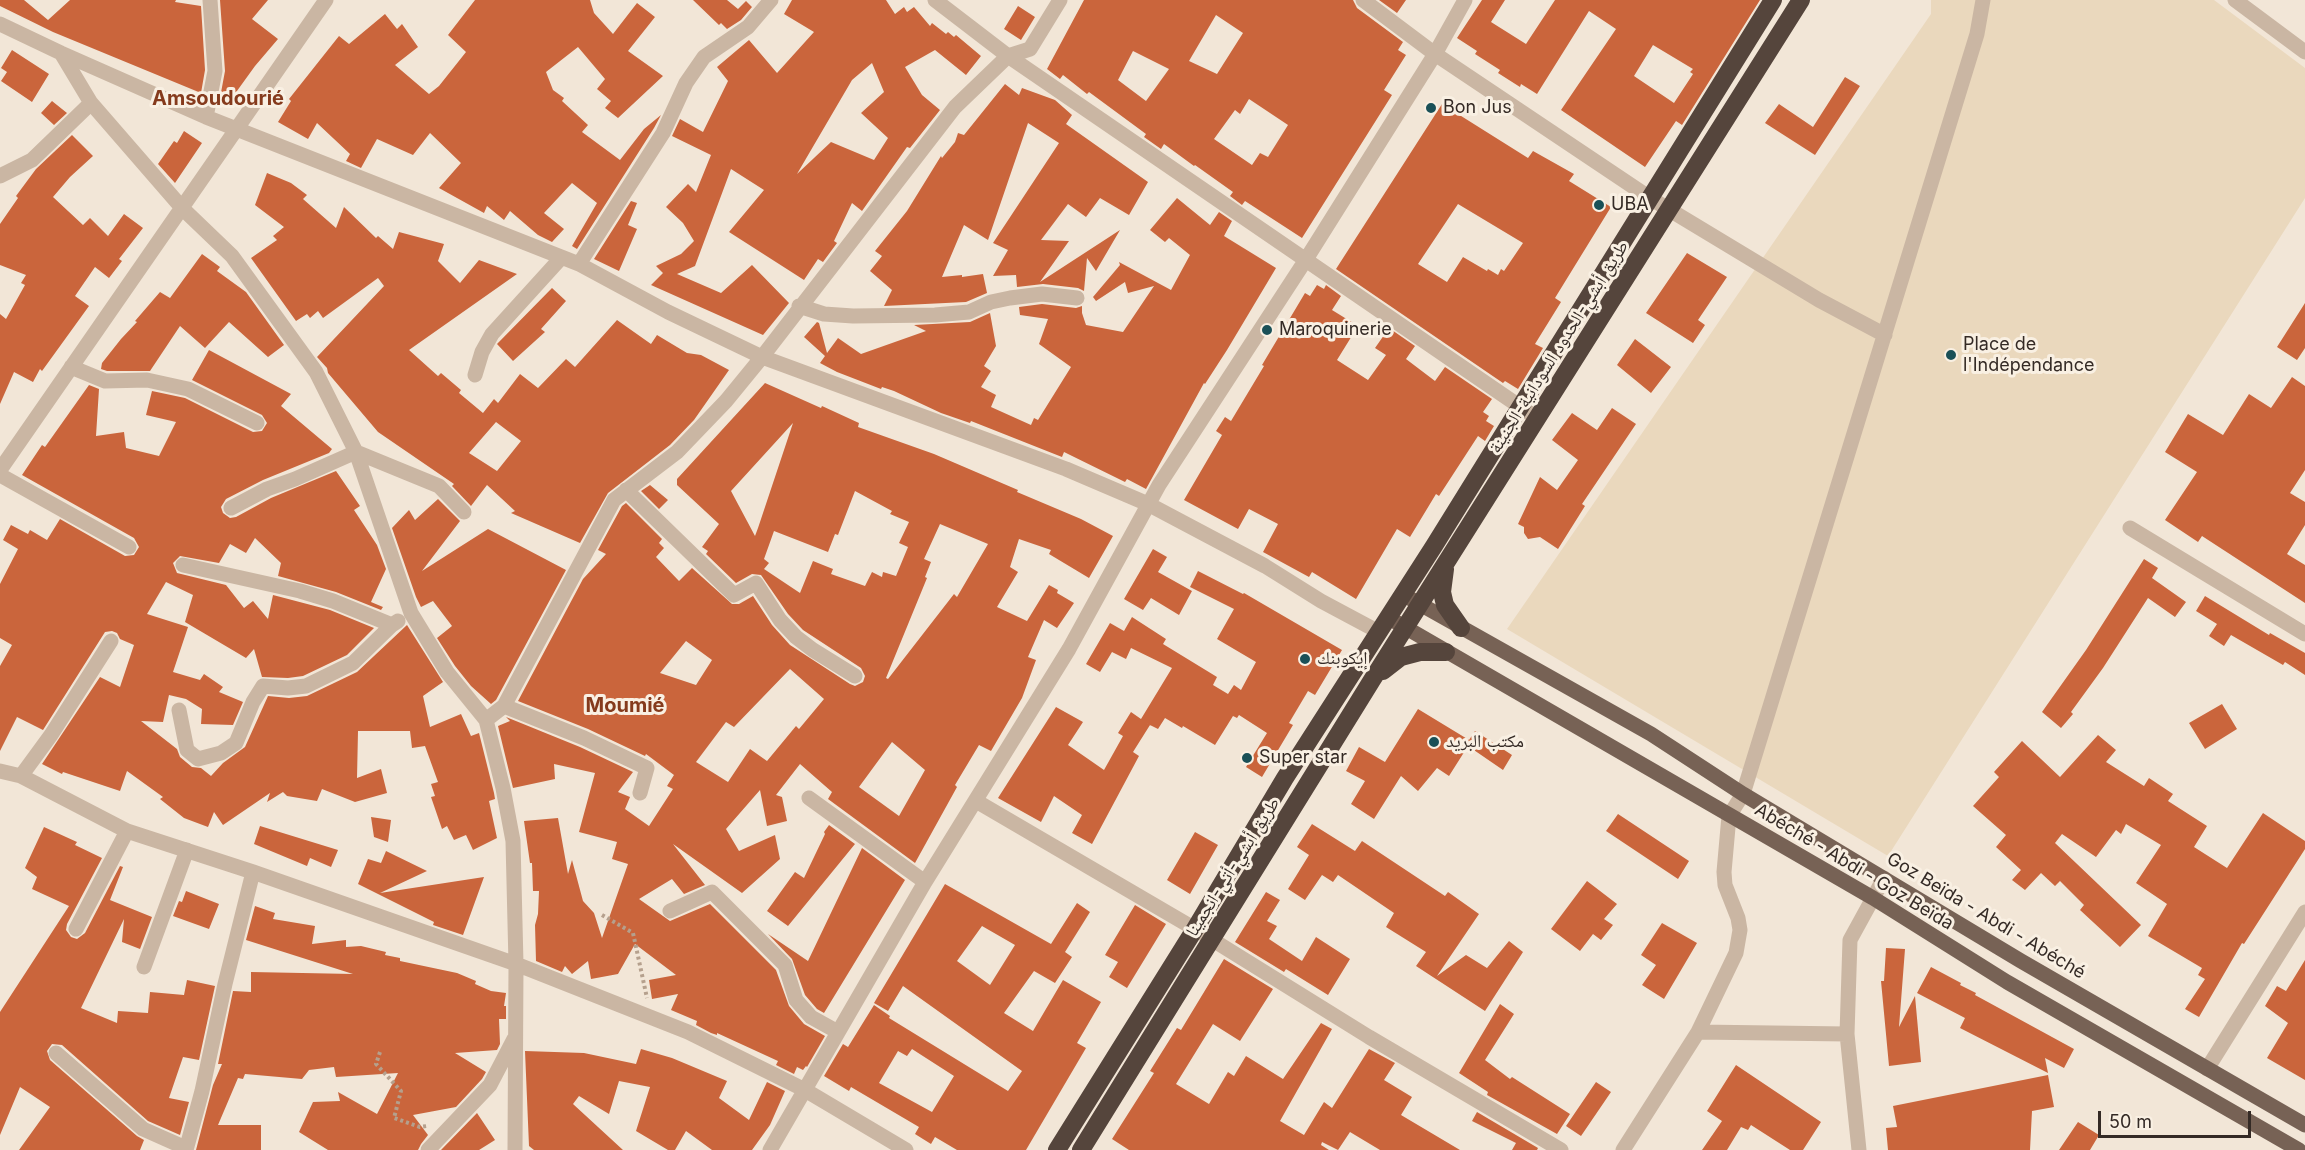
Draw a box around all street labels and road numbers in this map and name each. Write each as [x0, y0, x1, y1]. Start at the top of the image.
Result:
street label: طريق أبشي-الحدود السودانية-الجنينة [1485, 237, 1633, 457]
street label: طريق أبشي-أتي-انجمينا [1181, 794, 1285, 940]
street label: Abéché - Abdi - Goz Beïda [1751, 799, 1957, 935]
street label: Goz Beïda - Abdi - Abéché [1883, 848, 2089, 984]

